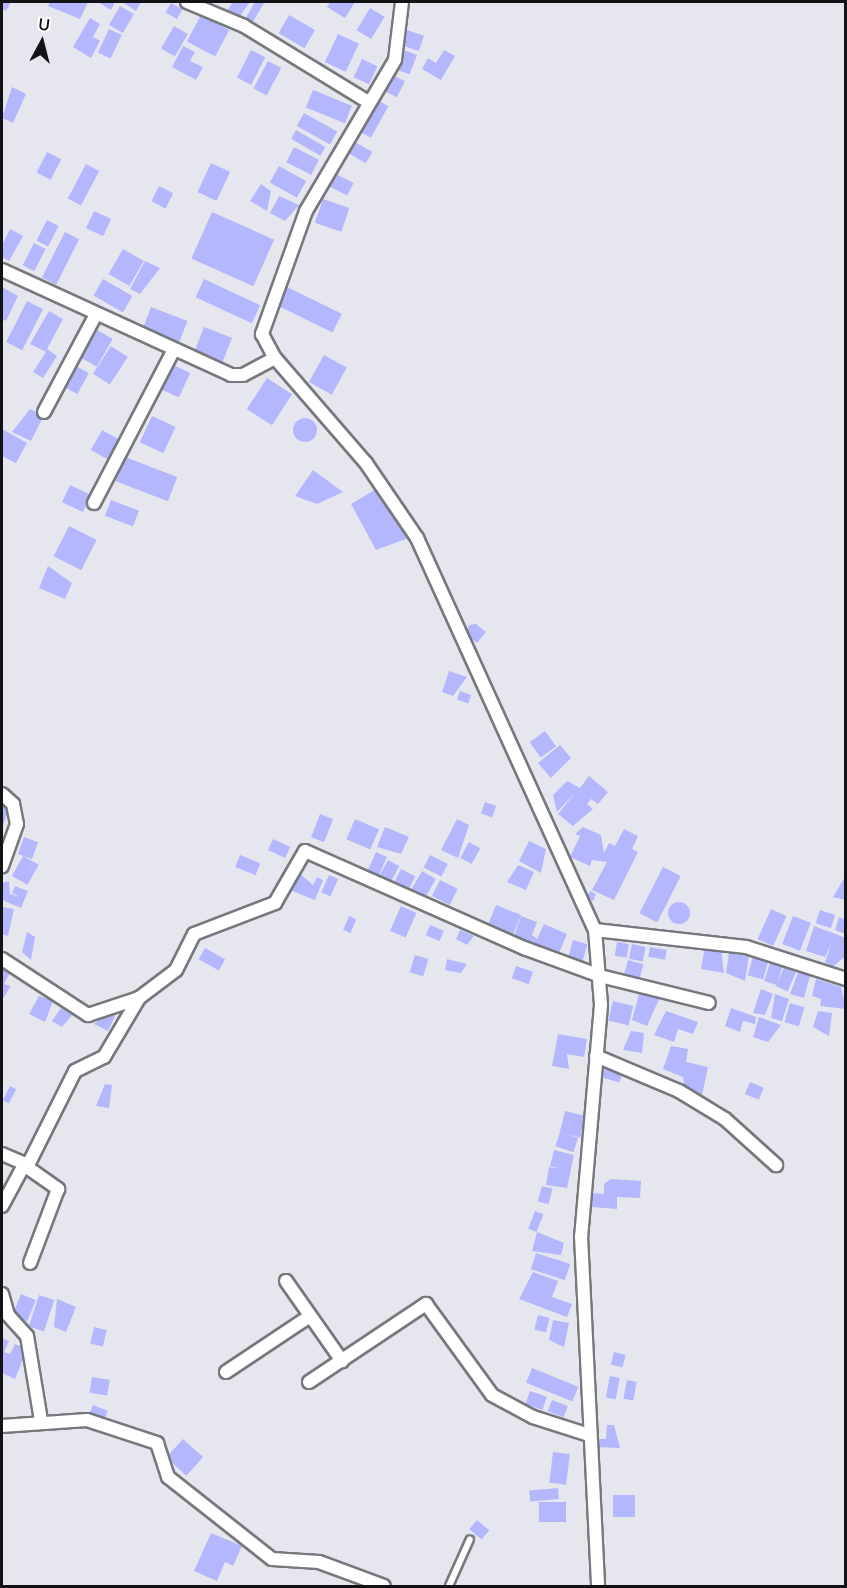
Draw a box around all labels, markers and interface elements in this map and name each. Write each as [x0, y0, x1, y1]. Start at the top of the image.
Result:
north arrow [12, 12, 72, 72]
text: U [37, 13, 51, 36]

